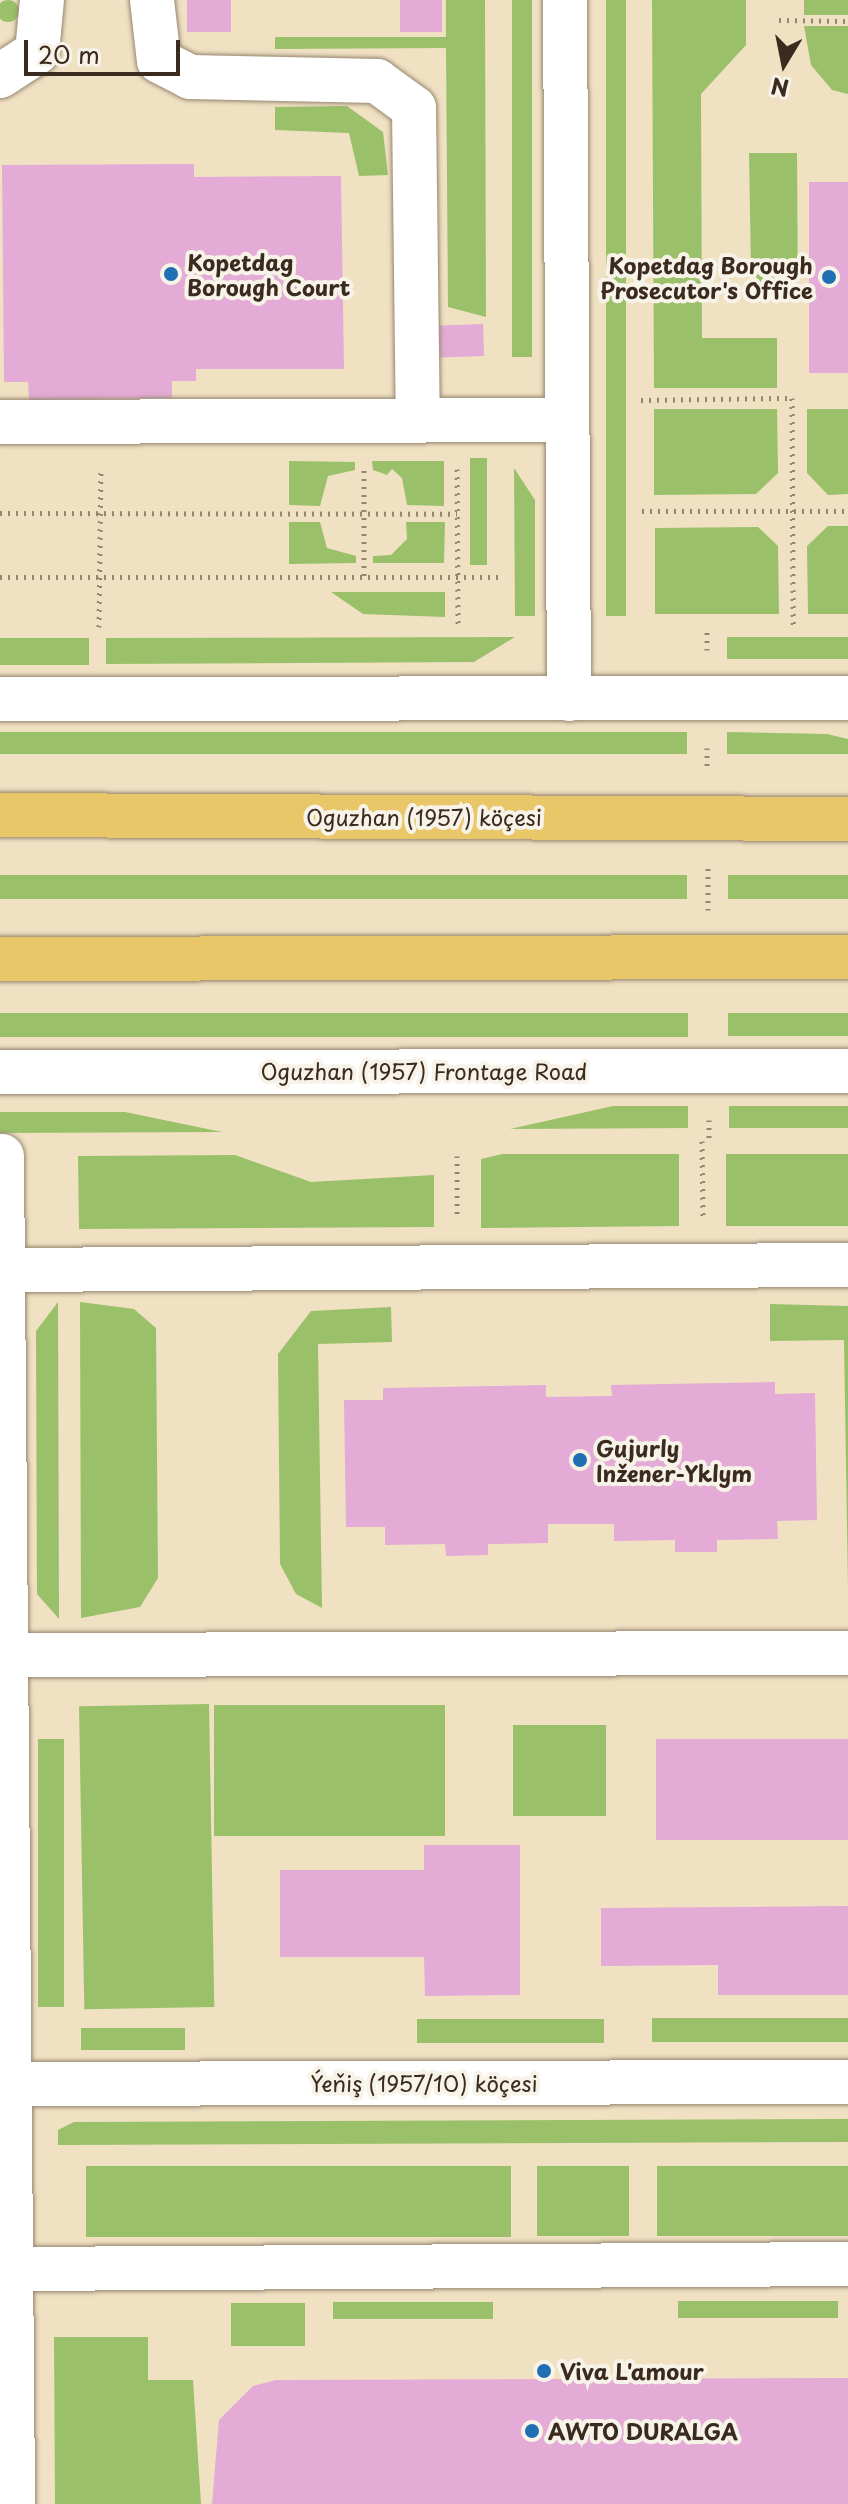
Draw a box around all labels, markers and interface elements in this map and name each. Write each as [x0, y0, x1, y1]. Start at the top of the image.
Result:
scale bar [28, 24, 184, 74]
north arrow [744, 24, 824, 104]
text: 20 m [38, 36, 100, 72]
text: N [768, 70, 791, 106]
place label: Kopetdag Borough Court [187, 248, 351, 300]
place label: Kopetdag Borough Prosecutor's Office [600, 251, 813, 302]
marker: Kopetdag Borough Court [162, 265, 180, 283]
marker: Kopetdag Borough Prosecutor's Office [820, 268, 838, 286]
street label: Oguzhan (1957) köçesi [306, 804, 542, 830]
street label: Oguzhan (1957) Frontage Road [260, 1058, 588, 1084]
place label: Gujurly Inžener-Yklym [596, 1434, 752, 1486]
marker: Gujurly Inžener-Yklym [571, 1451, 589, 1469]
street label: Ýeňiş (1957/10) köçesi [310, 2070, 538, 2096]
place label: Viva L'amour [560, 2358, 705, 2384]
marker: Viva L'amour [535, 2362, 553, 2380]
place label: AWTO DURALGA [548, 2418, 741, 2444]
marker: AWTO DURALGA [523, 2422, 541, 2440]

